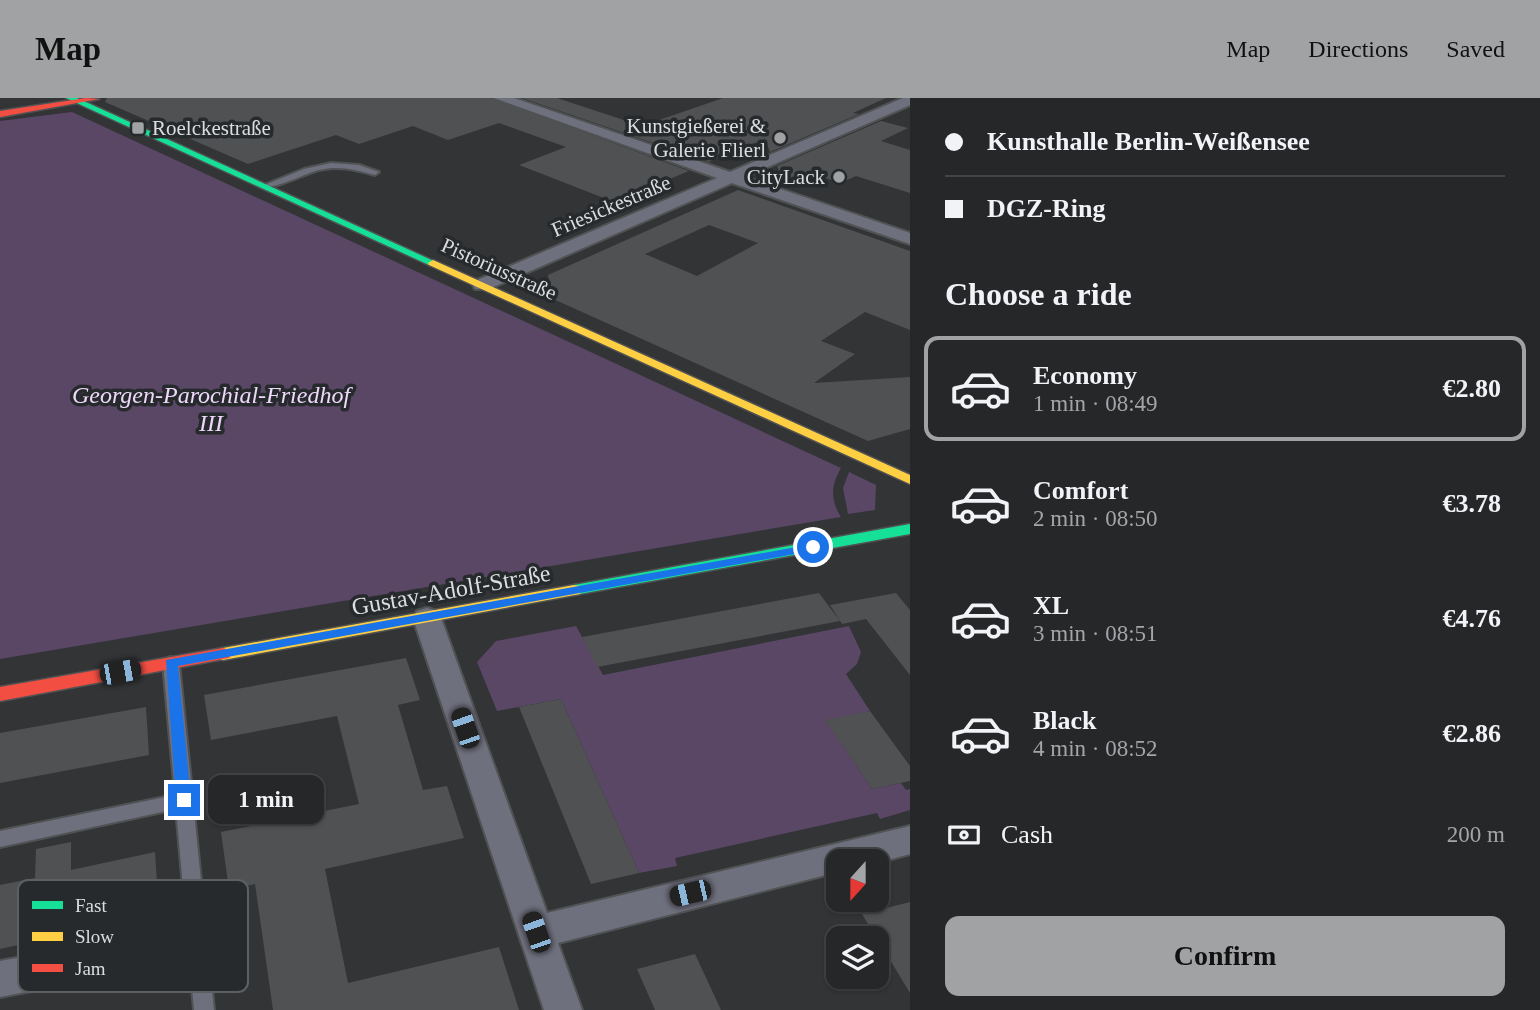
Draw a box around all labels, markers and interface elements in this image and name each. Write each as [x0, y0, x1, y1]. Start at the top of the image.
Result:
text: Map [35, 31, 101, 67]
text: Map [1226, 36, 1270, 62]
text: Directions [1308, 36, 1408, 62]
text: Saved [1446, 36, 1505, 62]
place label: Kunstgießerei & Galerie Flierl [627, 114, 766, 162]
place label: Roelckestraße [152, 116, 271, 140]
marker: Roelckestraße [130, 120, 146, 136]
text: Kunsthalle Berlin-Weißensee [987, 127, 1310, 156]
marker: Kunstgießerei & Galerie Flierl [772, 130, 788, 146]
place label: CityLack [747, 165, 825, 189]
marker: CityLack [831, 169, 847, 185]
street label: Friesickestraße [548, 170, 674, 242]
text: DGZ-Ring [987, 194, 1105, 223]
street label: Pistoriusstraße [438, 233, 560, 305]
text: Choose a ride [945, 276, 1132, 312]
icon: car [949, 357, 1012, 420]
text: Economy [1033, 361, 1137, 390]
text: €2.80 [1443, 374, 1501, 403]
park label: Georgen-Parochial-Friedhof III [72, 382, 353, 436]
text: 1 min · 08:49 [1033, 391, 1158, 416]
icon: car [949, 472, 1012, 535]
text: Comfort [1033, 476, 1128, 505]
text: €3.78 [1443, 489, 1501, 518]
text: 2 min · 08:50 [1033, 506, 1158, 531]
route start [797, 531, 829, 563]
street label: Gustav-Adolf-Straße [350, 560, 552, 620]
icon: car [949, 587, 1012, 650]
text: XL [1033, 591, 1069, 620]
text: €4.76 [1443, 604, 1501, 633]
text: 3 min · 08:51 [1033, 621, 1158, 646]
car [98, 658, 143, 686]
icon: car [949, 702, 1012, 765]
car [449, 705, 482, 751]
text: Black [1033, 706, 1097, 735]
text: €2.86 [1443, 719, 1501, 748]
text: 4 min · 08:52 [1033, 736, 1158, 761]
callout: 1 min [208, 776, 324, 824]
route end [168, 784, 200, 816]
text: 1 min [238, 787, 294, 812]
icon: cash [945, 816, 983, 854]
text: Cash [1001, 820, 1053, 849]
text: 200 m [1447, 822, 1505, 847]
north arrow [826, 849, 889, 912]
map controls [826, 849, 889, 989]
car [668, 878, 713, 908]
legend [18, 880, 248, 992]
text: Fast [75, 895, 107, 916]
car [520, 909, 553, 955]
button: Confirm [945, 916, 1505, 996]
text: Slow [75, 926, 114, 947]
button: layers [826, 926, 889, 989]
text: Jam [75, 958, 106, 979]

